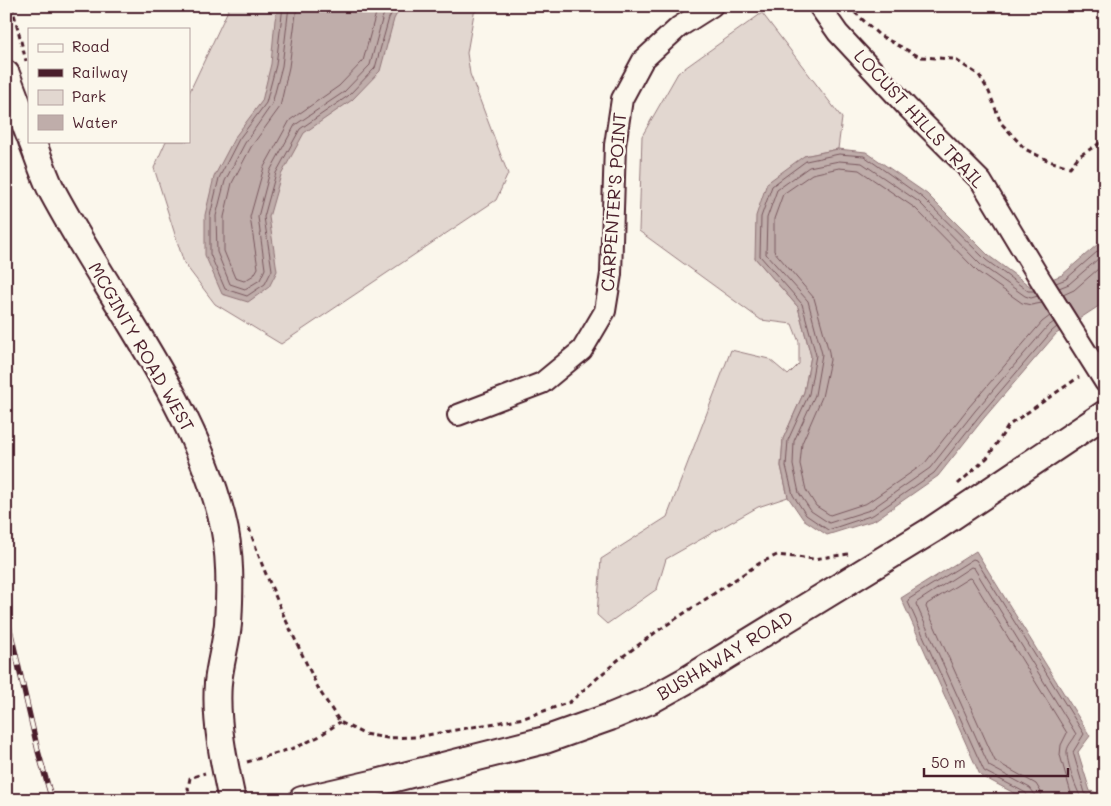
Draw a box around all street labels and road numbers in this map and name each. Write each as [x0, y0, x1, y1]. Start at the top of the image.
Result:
street label: LOCUST HILLS TRAIL [849, 44, 991, 193]
street label: CARPENTER'S POINT [595, 111, 631, 292]
street label: MCGINTY ROAD WEST [83, 257, 200, 436]
street label: BUSHAWAY ROAD [652, 605, 797, 705]

